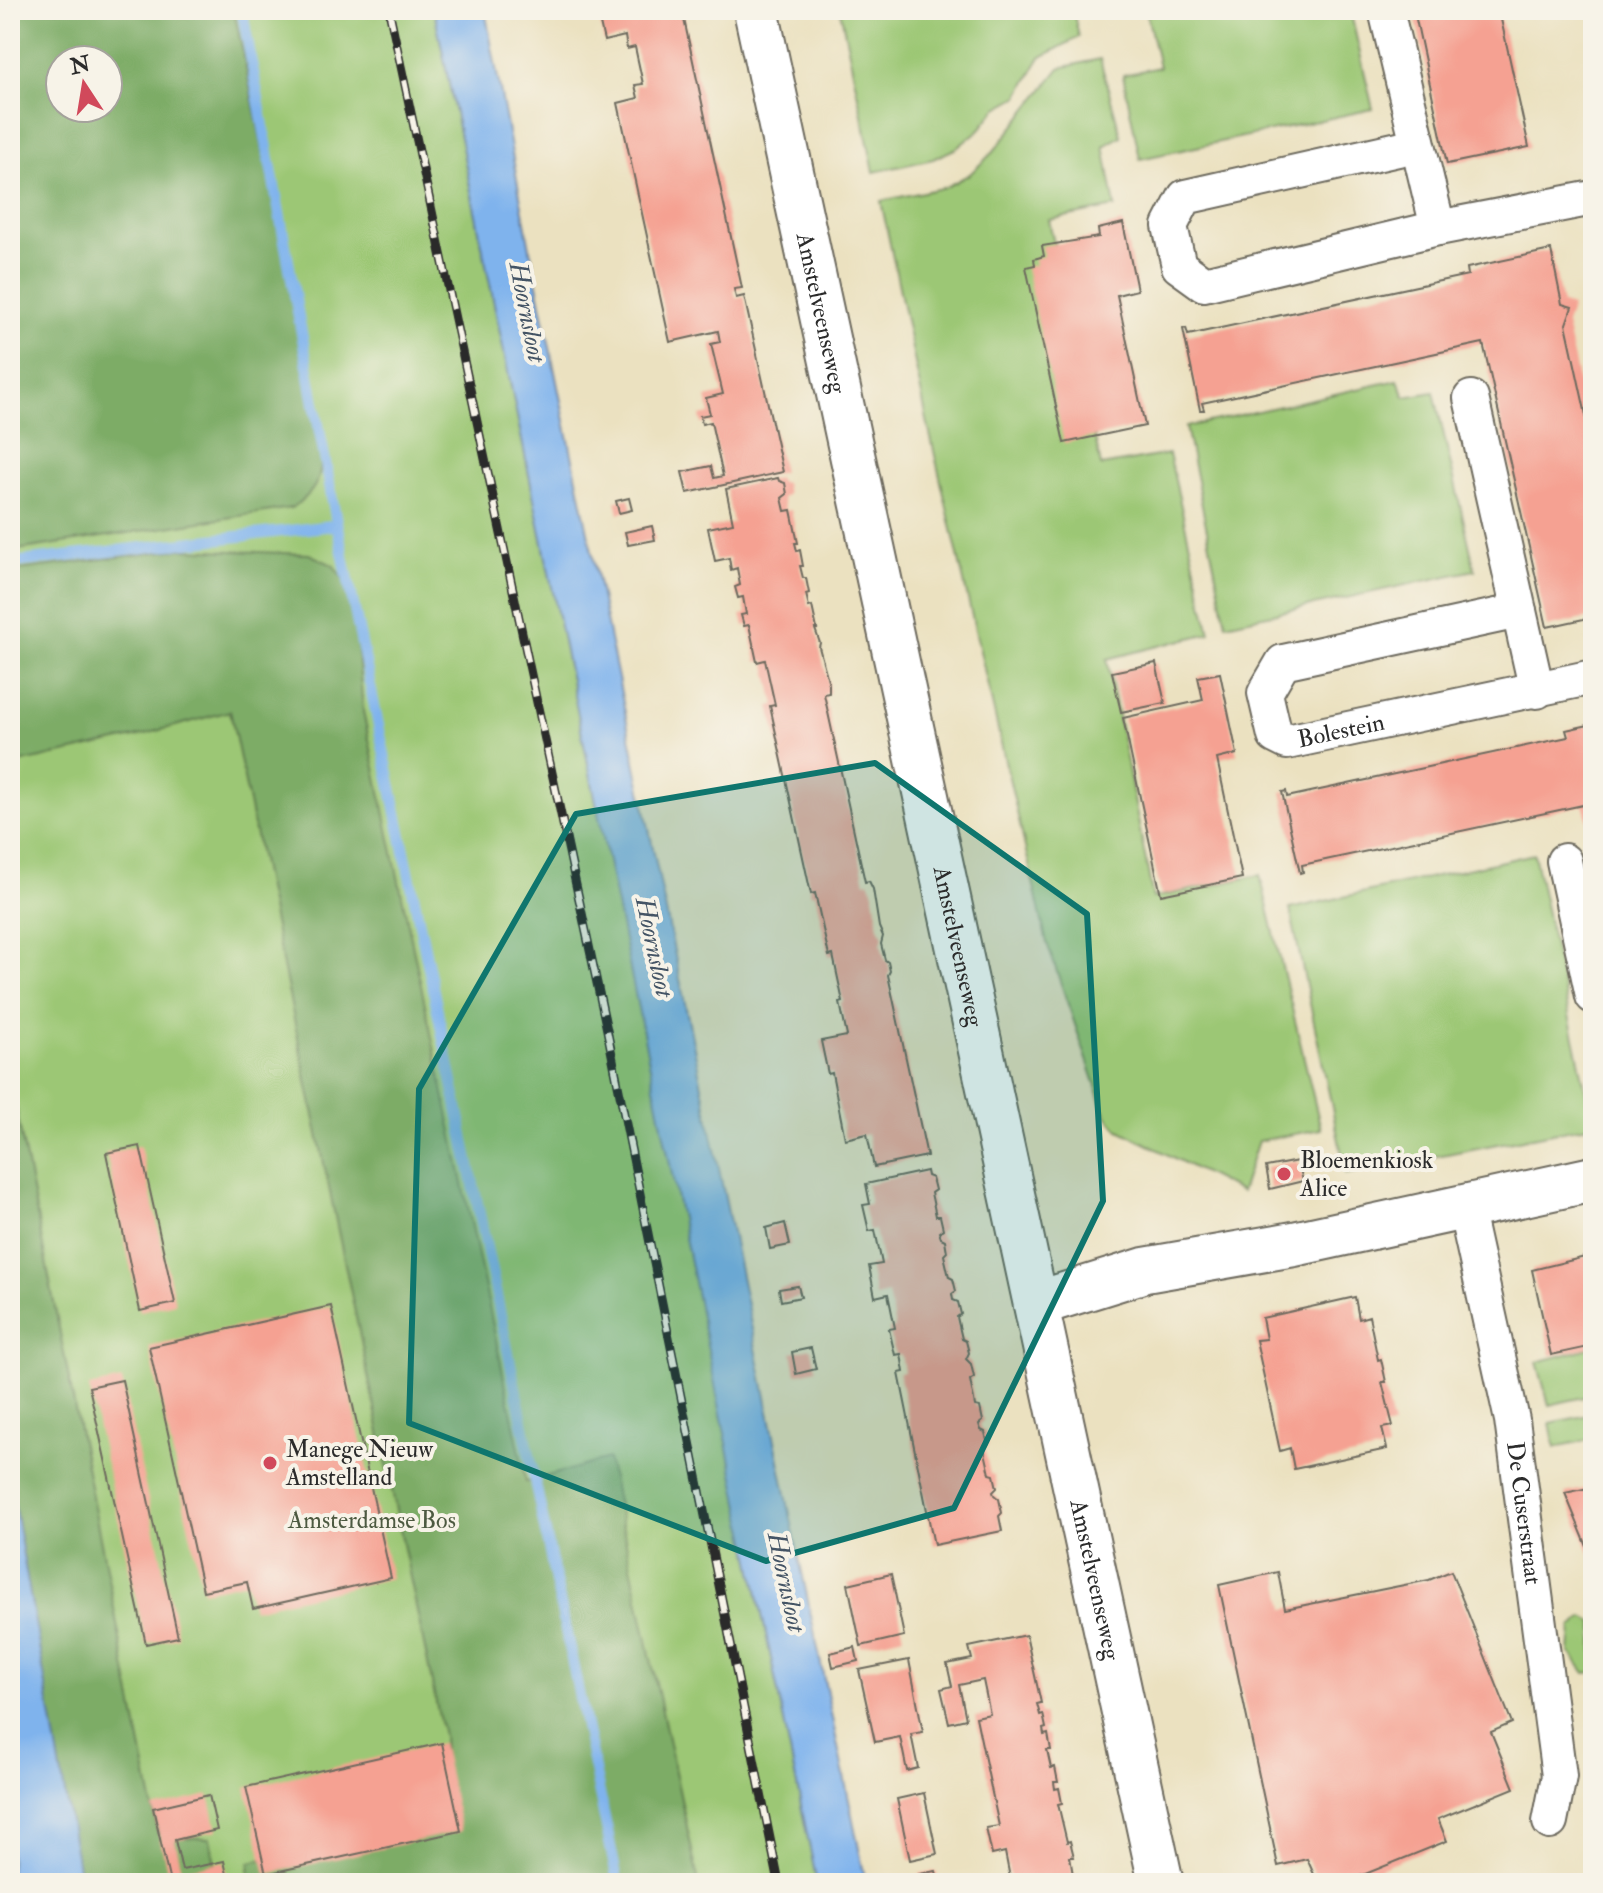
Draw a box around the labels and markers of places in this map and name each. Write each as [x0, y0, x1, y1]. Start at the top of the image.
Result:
place label: Bloemenkiosk Alice [1299, 1145, 1434, 1204]
marker: Bloemenkiosk Alice [1275, 1165, 1293, 1183]
place label: Manege Nieuw Amstelland [285, 1434, 434, 1493]
marker: Manege Nieuw Amstelland [261, 1454, 279, 1472]

